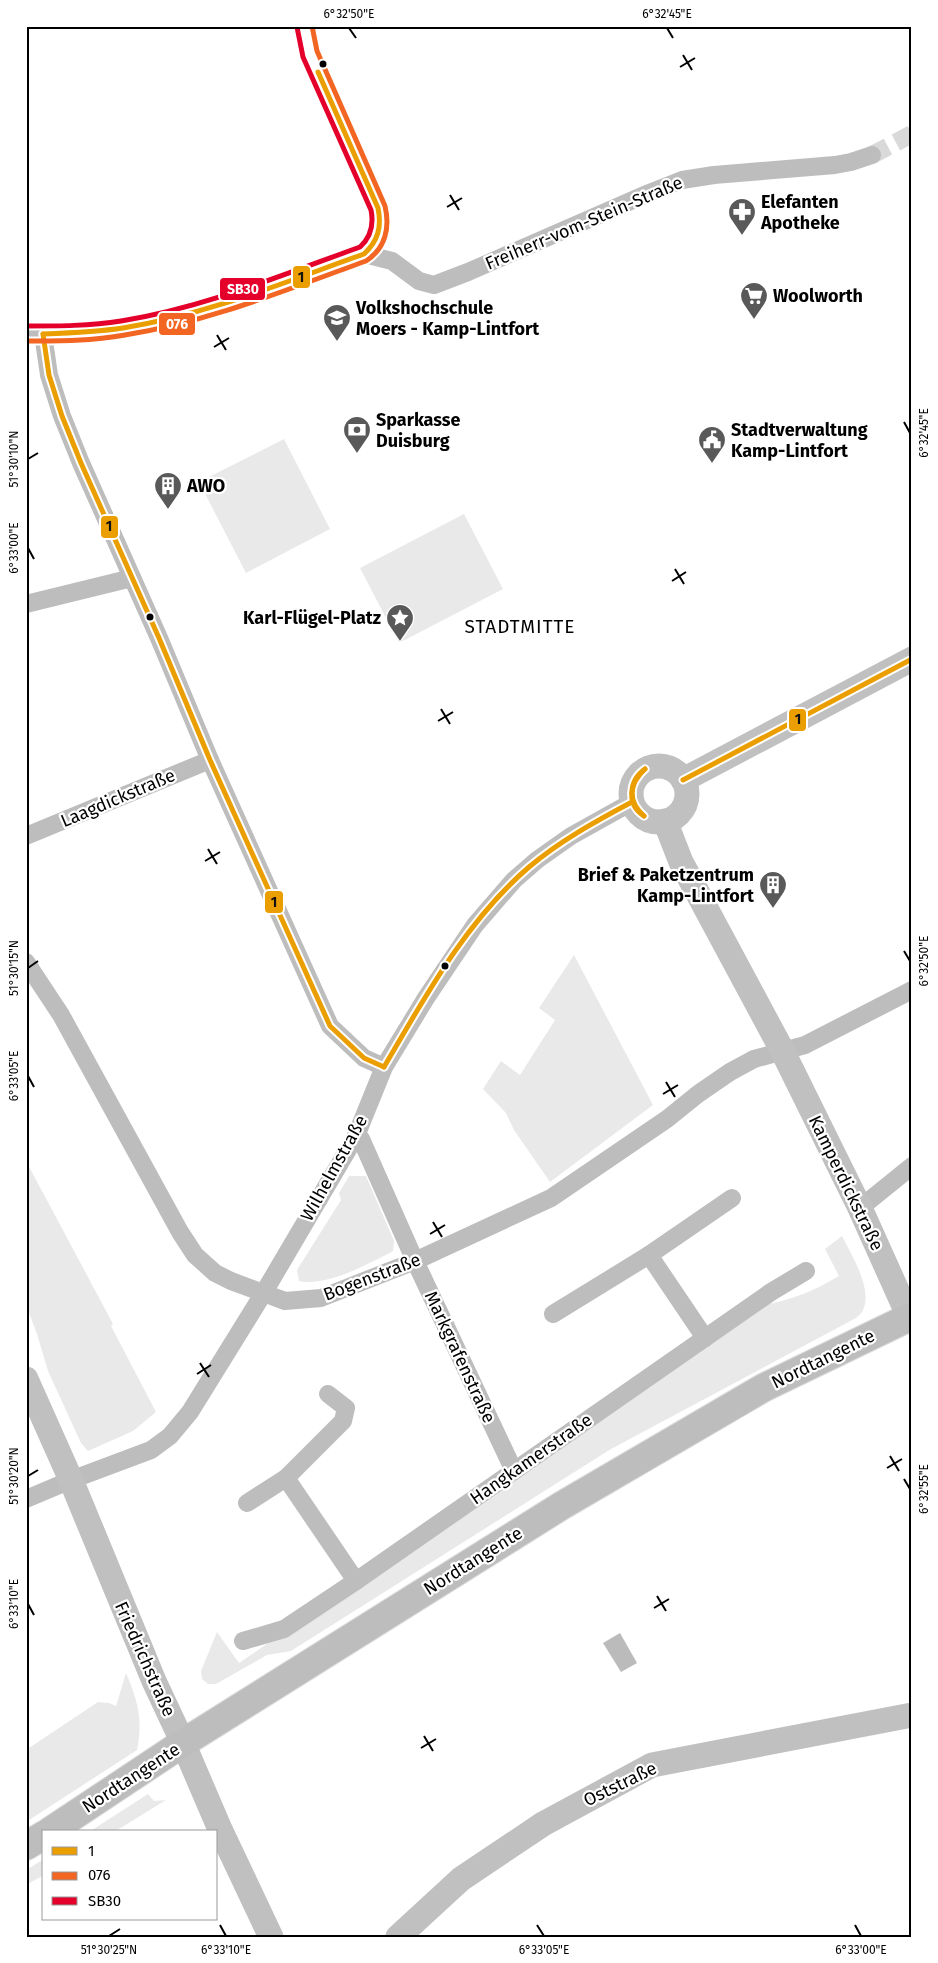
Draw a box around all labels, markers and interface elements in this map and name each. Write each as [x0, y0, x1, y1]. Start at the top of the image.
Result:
text: 6°32'50"E [324, 7, 374, 21]
text: 6°32'45"E [642, 7, 692, 21]
unlabelled marker [318, 59, 328, 69]
street label: Freiherr-vom-Stein-Straße [482, 171, 686, 275]
place label: Elefanten Apotheke [760, 191, 840, 234]
pharmacy icon: Elefanten Apotheke [727, 197, 757, 236]
line badge: 1 [292, 265, 311, 289]
text: 1 [298, 269, 304, 286]
line badge: SB30 [219, 277, 266, 301]
text: SB30 [227, 281, 259, 298]
supermarket icon: Woolworth [739, 281, 769, 320]
place label: Woolworth [773, 285, 863, 307]
place label: Volkshochschule Moers - Kamp-Lintfort [355, 297, 540, 340]
school or university icon: Volkshochschule Moers - Kamp-Lintfort [322, 303, 352, 342]
line badge: 076 [158, 312, 196, 336]
text: 076 [166, 316, 188, 333]
text: 6°32'45"E [917, 408, 931, 458]
place label: Sparkasse Duisburg [376, 409, 461, 452]
bank icon: Sparkasse Duisburg [342, 415, 372, 454]
place label: Stadtverwaltung Kamp-Lintfort [731, 419, 868, 462]
public building icon: Stadtverwaltung Kamp-Lintfort [697, 425, 727, 464]
text: 51°30'10"N [7, 431, 21, 487]
building icon: AWO [153, 471, 183, 510]
place label: AWO [186, 475, 225, 497]
line badge: 1 [100, 515, 119, 539]
text: 1 [106, 518, 112, 535]
text: 6°33'00"E [7, 522, 21, 574]
place icon: Karl-Flügel-Platz [385, 603, 415, 642]
place label: Karl-Flügel-Platz [243, 607, 381, 629]
unlabelled marker [145, 612, 155, 622]
district label: STADTMITTE [465, 615, 575, 638]
line badge: 1 [788, 708, 807, 732]
text: 1 [795, 711, 801, 728]
street label: Laagdickstraße [57, 764, 179, 832]
place label: Brief & Paketzentrum Kamp-Lintfort [578, 864, 755, 907]
building icon: Brief & Paketzentrum Kamp-Lintfort [758, 870, 788, 909]
line badge: 1 [264, 890, 284, 914]
text: 1 [271, 894, 277, 911]
text: 6°32'50"E [917, 936, 931, 986]
text: 51°30'15"N [7, 940, 21, 996]
unlabelled marker [440, 961, 450, 971]
text: 6°33'05"E [7, 1051, 21, 1101]
street label: Wilhelmstraße [296, 1111, 372, 1225]
street label: Kamperdickstraße [804, 1112, 888, 1254]
street label: Bogenstraße [320, 1248, 424, 1306]
street label: Markgrafenstraße [420, 1288, 500, 1426]
street label: Nordtangente [768, 1325, 878, 1393]
street label: Hangkamerstraße [466, 1409, 596, 1509]
text: 51°30'20"N [7, 1447, 21, 1505]
text: 6°32'55"E [917, 1464, 931, 1514]
street label: Nordtangente [420, 1522, 526, 1600]
text: 6°33'10"E [7, 1579, 21, 1629]
street label: Friedrichstraße [110, 1598, 180, 1720]
street label: Nordtangente [78, 1738, 184, 1818]
street label: Oststraße [580, 1757, 660, 1811]
legend [42, 1830, 218, 1920]
text: 1 [88, 1842, 95, 1860]
text: 076 [88, 1866, 110, 1884]
text: SB30 [88, 1892, 121, 1910]
text: 51°30'25"N [81, 1943, 137, 1957]
text: 6°33'10"E [201, 1943, 251, 1957]
text: 6°33'05"E [519, 1943, 569, 1957]
text: 6°33'00"E [835, 1943, 887, 1957]

